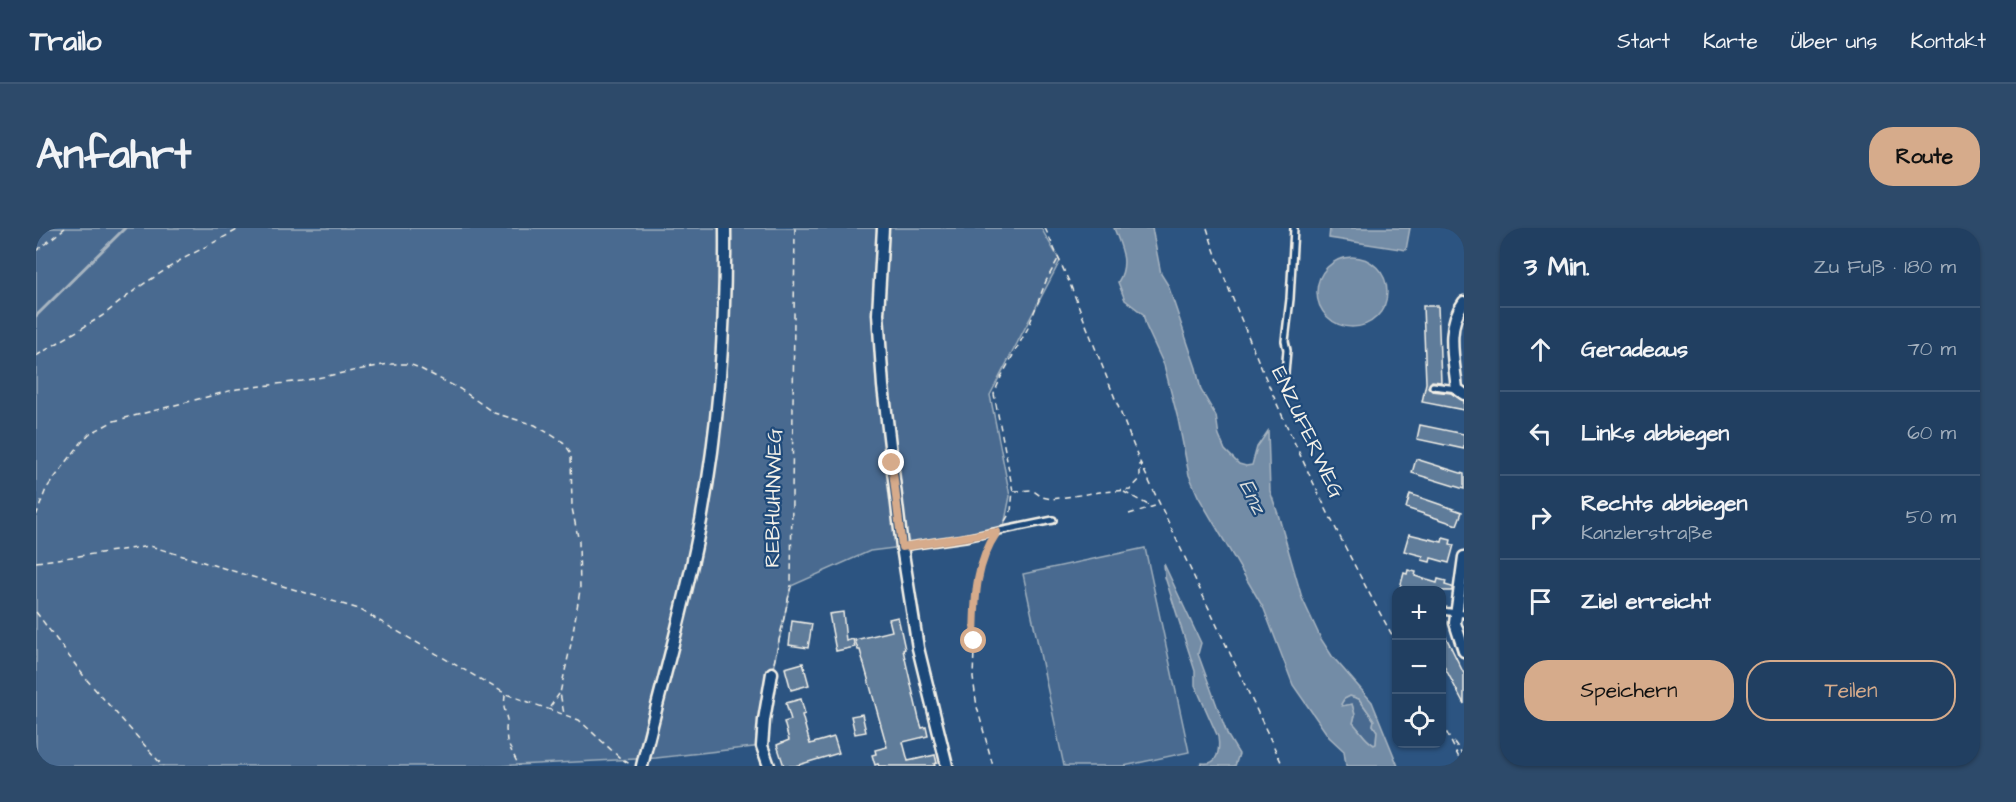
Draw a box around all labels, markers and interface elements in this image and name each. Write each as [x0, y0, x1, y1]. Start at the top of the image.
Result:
text: Trailo [30, 22, 102, 61]
text: Start [1617, 27, 1670, 56]
text: Karte [1703, 27, 1758, 56]
text: Über uns [1791, 27, 1877, 56]
text: Kontakt [1910, 27, 1986, 56]
text: Anfahrt [36, 127, 191, 185]
button: Route [1869, 127, 1980, 186]
text: 3 Min. [1524, 249, 1590, 285]
text: Zu Fuß · 180 m [1813, 253, 1956, 281]
icon: ahead [1524, 333, 1557, 366]
text: Geradeaus [1581, 334, 1688, 365]
text: 70 m [1908, 335, 1956, 363]
street label: ENZUFERWEG [1264, 362, 1351, 503]
icon: left [1524, 417, 1557, 450]
text: Links abbiegen [1581, 418, 1729, 449]
text: 60 m [1907, 419, 1956, 447]
street label: REBHUHNWEG [758, 428, 789, 568]
route end [878, 449, 904, 475]
water label: Enz [1231, 474, 1275, 520]
text: Rechts abbiegen [1581, 488, 1748, 519]
icon: right [1524, 501, 1557, 534]
text: 50 m [1906, 503, 1956, 531]
text: Kanzlerstraße [1581, 519, 1713, 547]
icon: arrive [1524, 585, 1557, 618]
map controls [1392, 586, 1446, 748]
button: + [1392, 586, 1446, 640]
text: Ziel erreicht [1581, 586, 1711, 617]
route start [960, 627, 986, 653]
button: − [1392, 640, 1446, 694]
button: Speichern [1524, 660, 1734, 721]
button: Teilen [1746, 660, 1956, 721]
button: locate [1392, 694, 1446, 748]

